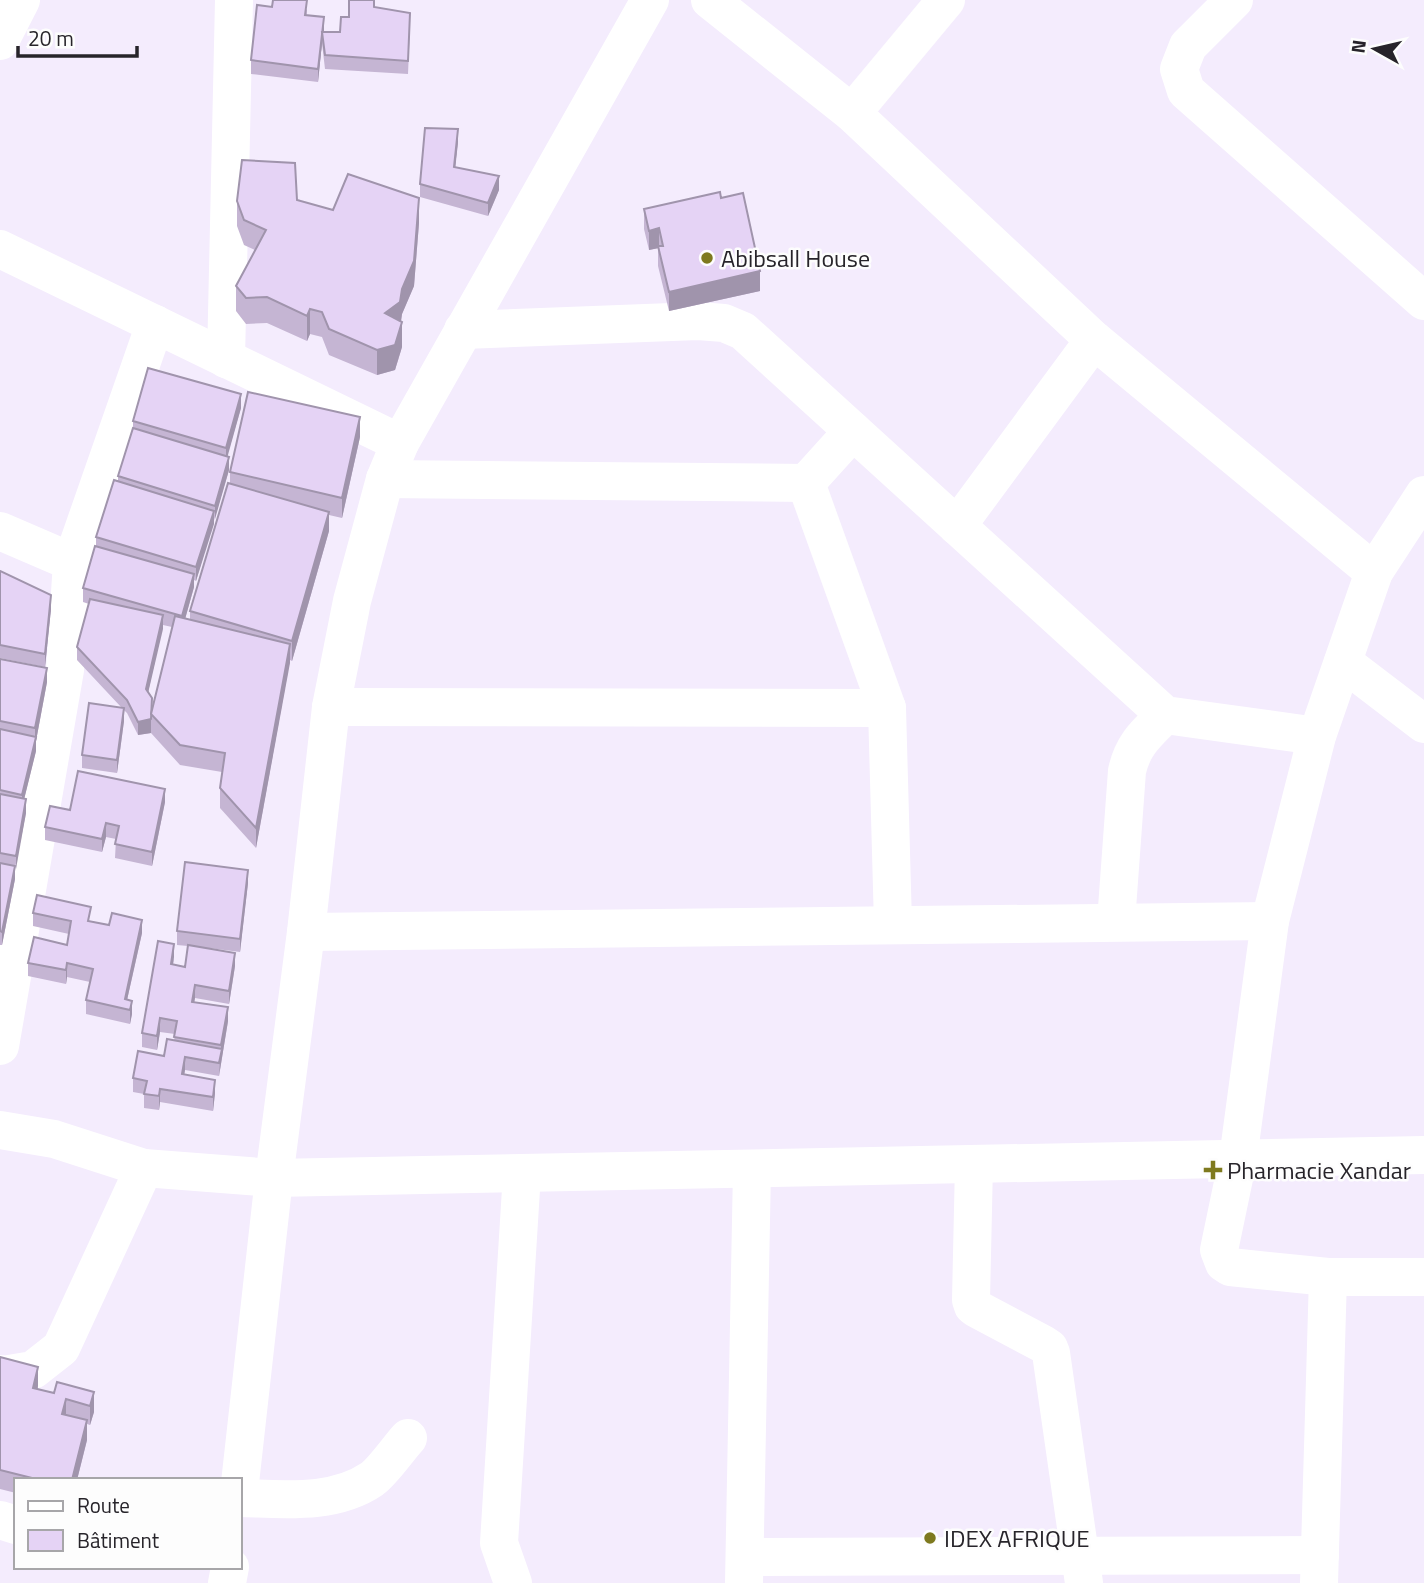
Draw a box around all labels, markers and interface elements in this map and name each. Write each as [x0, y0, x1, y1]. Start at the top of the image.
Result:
scale bar [18, 14, 136, 58]
north arrow [1340, 14, 1410, 84]
text: 20 m [28, 22, 74, 54]
text: N [1342, 38, 1373, 55]
place label: Abibsall House [721, 240, 870, 276]
marker: Abibsall House [699, 250, 715, 266]
place label: Pharmacie Xandar [1227, 1152, 1411, 1188]
marker: Pharmacie Xandar [1205, 1162, 1221, 1178]
legend [14, 1478, 242, 1569]
text: Route [77, 1489, 130, 1521]
place label: IDEX AFRIQUE [944, 1520, 1090, 1556]
text: Bâtiment [77, 1524, 160, 1556]
marker: IDEX AFRIQUE [922, 1530, 938, 1546]

